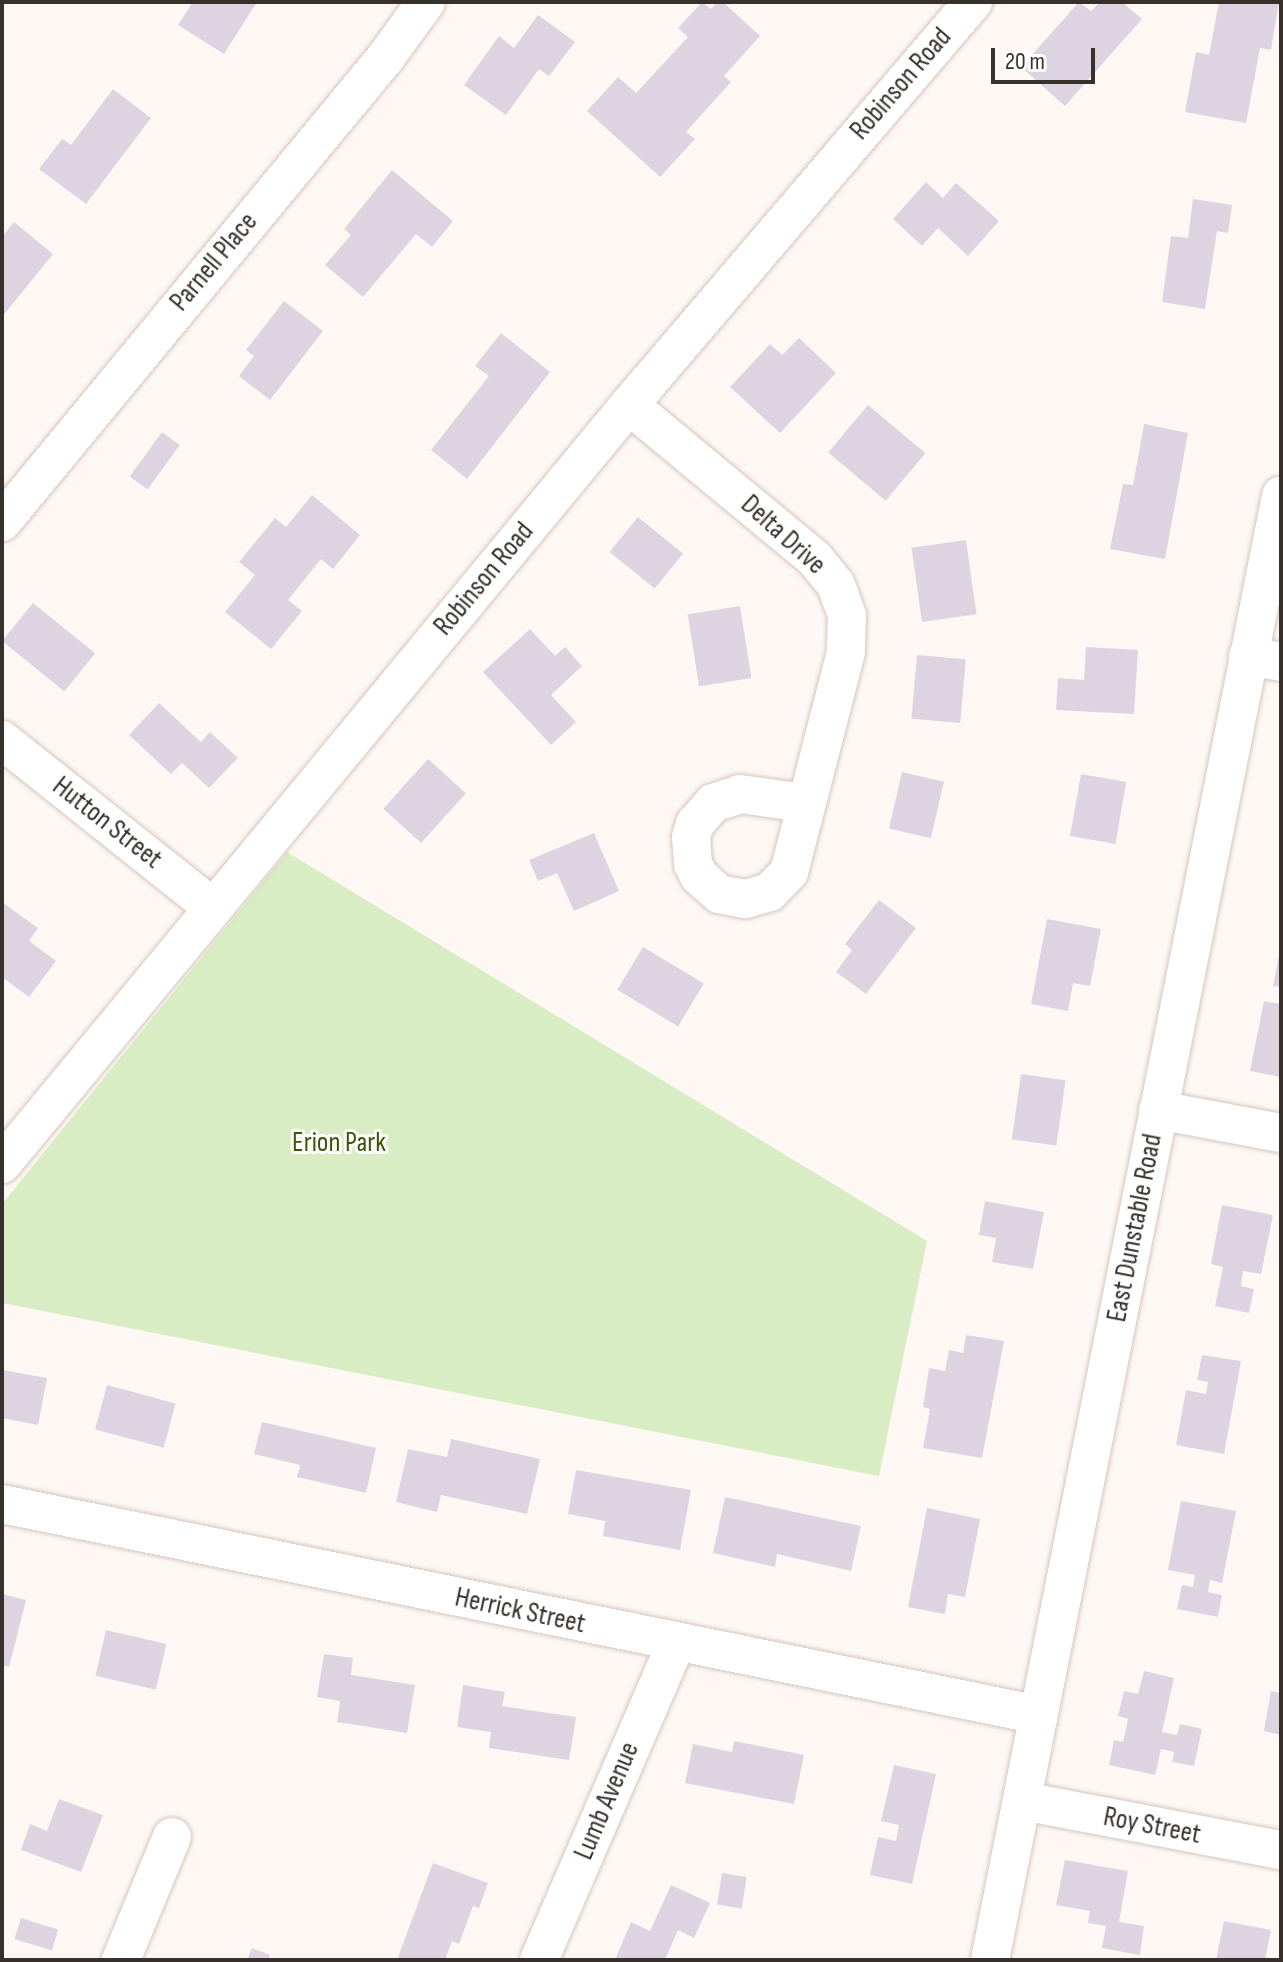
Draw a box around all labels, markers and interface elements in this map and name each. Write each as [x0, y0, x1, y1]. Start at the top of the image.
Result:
street label: Robinson Road [843, 21, 959, 147]
scale bar [995, 32, 1099, 82]
text: 20 m [1005, 47, 1045, 76]
street label: Parnell Place [163, 206, 265, 318]
street label: Delta Drive [734, 488, 832, 582]
street label: Robinson Road [427, 515, 541, 643]
street label: Hutton Street [45, 770, 169, 876]
park label: Erion Park [292, 1126, 386, 1160]
street label: East Dunstable Road [1100, 1131, 1170, 1325]
street label: Herrick Street [452, 1581, 588, 1641]
street label: Lumb Avenue [567, 1737, 647, 1865]
street label: Roy Street [1101, 1800, 1203, 1852]

